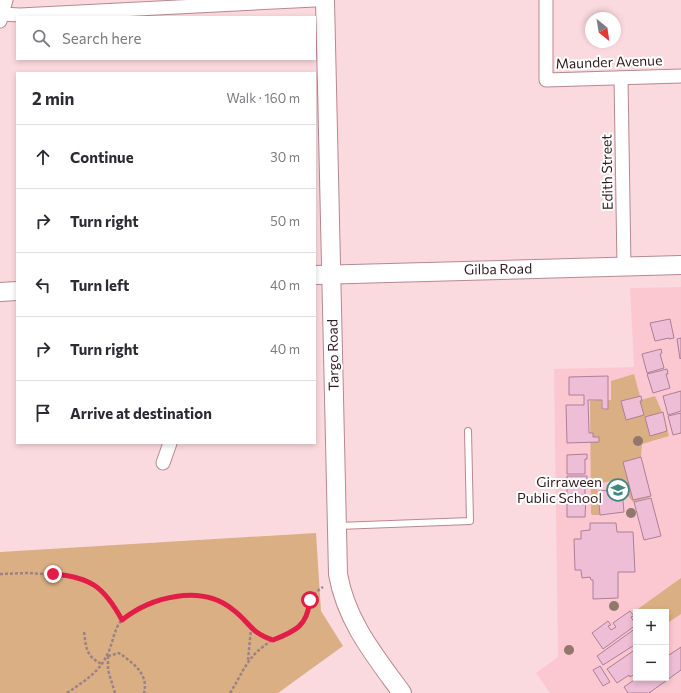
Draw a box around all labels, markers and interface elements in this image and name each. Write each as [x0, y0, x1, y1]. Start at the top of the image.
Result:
north arrow [585, 12, 621, 48]
search box [16, 16, 316, 60]
icon: search [30, 27, 52, 49]
text: Search here [62, 29, 141, 47]
street label: Maunder Avenue [555, 51, 663, 72]
text: 2 min [32, 88, 74, 109]
text: Walk · 160 m [226, 90, 300, 106]
street label: Edith Street [597, 134, 616, 210]
icon: ahead [32, 146, 54, 168]
text: Continue [70, 148, 134, 166]
text: 30 m [270, 149, 300, 165]
icon: right [32, 210, 54, 232]
text: Turn right [70, 212, 139, 230]
text: 50 m [270, 213, 300, 229]
street label: Gilba Road [464, 259, 532, 278]
icon: left [32, 274, 54, 296]
text: Turn left [70, 276, 129, 294]
text: 40 m [270, 277, 300, 293]
street label: Targo Road [323, 319, 342, 391]
icon: right [32, 338, 54, 360]
text: Turn right [70, 340, 139, 358]
text: 40 m [270, 341, 300, 357]
icon: arrive [32, 402, 54, 424]
text: Arrive at destination [70, 404, 212, 422]
place label: Girraween Public School [517, 473, 602, 506]
school or university icon: Girraween Public School [605, 477, 631, 503]
route end [44, 565, 62, 583]
route start [301, 591, 319, 609]
map controls [633, 609, 669, 681]
button: + [633, 609, 669, 645]
button: − [633, 645, 669, 681]

